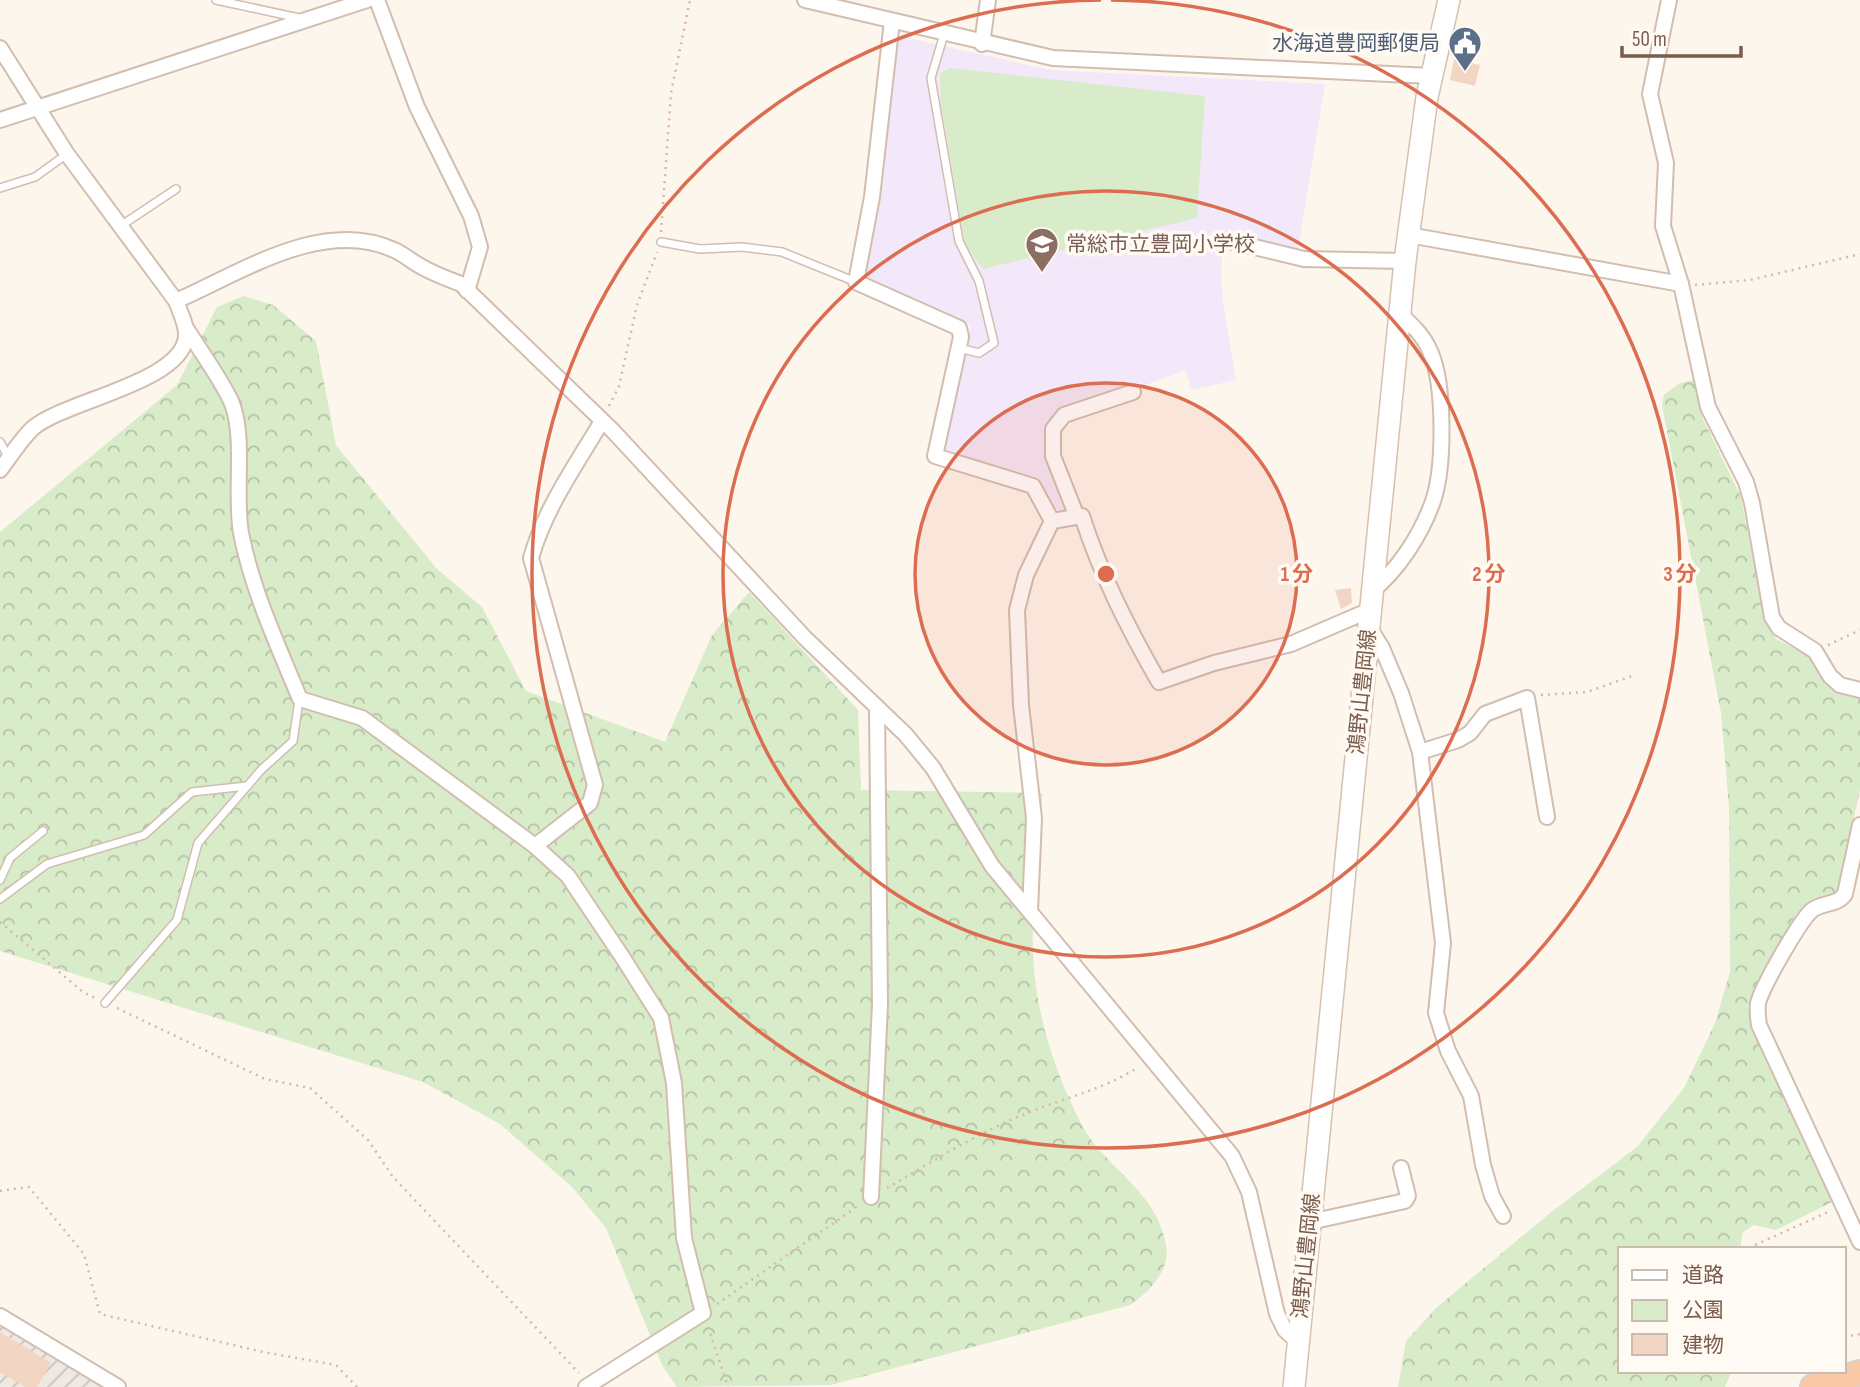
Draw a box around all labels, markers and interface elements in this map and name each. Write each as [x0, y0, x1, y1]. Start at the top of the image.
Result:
scale bar [1622, 14, 1741, 58]
public building icon: 水海道豊岡郵便局 [1446, 24, 1484, 73]
text: 50 m [1632, 27, 1667, 52]
place label: 水海道豊岡郵便局 [1272, 31, 1440, 56]
school or university icon: 常総市立豊岡小学校 [1023, 225, 1061, 274]
place label: 常総市立豊岡小学校 [1066, 232, 1255, 257]
centre of rings [1094, 562, 1118, 586]
text: 1 分 [1281, 562, 1313, 587]
text: 2 分 [1472, 562, 1506, 587]
text: 3 分 [1663, 562, 1697, 587]
street label: 鴻野山豊岡線 [1343, 628, 1382, 756]
street label: 鴻野山豊岡線 [1287, 1192, 1326, 1320]
legend [1618, 1247, 1846, 1373]
text: 道路 [1682, 1263, 1724, 1288]
text: 公園 [1682, 1298, 1724, 1323]
text: 建物 [1682, 1333, 1724, 1358]

